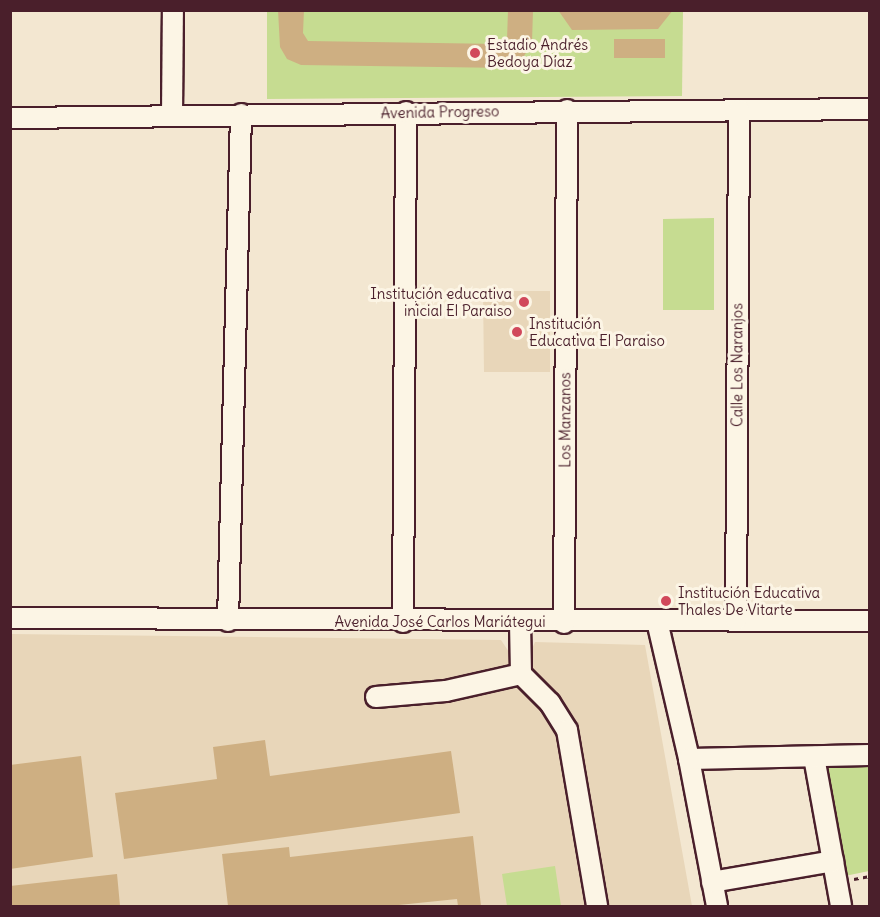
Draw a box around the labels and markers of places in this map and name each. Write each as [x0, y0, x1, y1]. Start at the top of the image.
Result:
place label: Estadio Andrés Bedoya Díaz [487, 35, 588, 70]
marker: Estadio Andrés Bedoya Díaz [468, 46, 482, 60]
place label: Institución educativa inicial El Paraiso [370, 284, 512, 319]
marker: Institución educativa inicial El Paraiso [517, 295, 531, 309]
place label: Institución Educativa El Paraiso [529, 314, 665, 349]
marker: Institución Educativa El Paraiso [510, 325, 524, 339]
place label: Institución Educativa Thales De Vitarte [678, 583, 820, 618]
marker: Institución Educativa Thales De Vitarte [659, 594, 673, 608]

